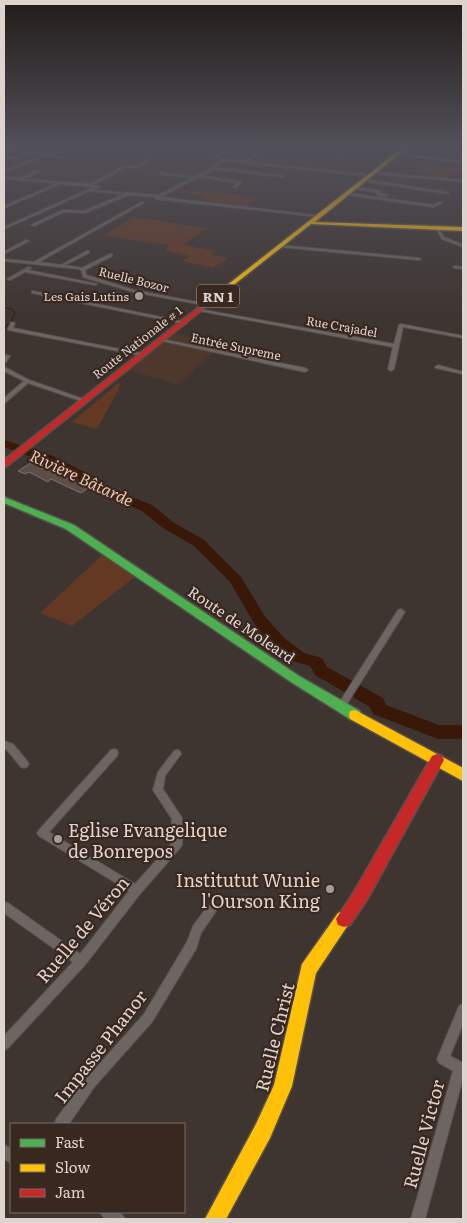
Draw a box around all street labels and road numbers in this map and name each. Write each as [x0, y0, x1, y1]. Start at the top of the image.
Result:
street label: Ruelle Bozor [97, 262, 171, 296]
road number: RN 1 [197, 284, 239, 308]
street label: Route Nationale # 1 [88, 301, 186, 383]
street label: Rue Crajadel [305, 311, 379, 341]
street label: Entrée Supreme [189, 328, 283, 364]
street label: Route de Moleard [184, 580, 300, 668]
street label: Ruelle de Véron [29, 869, 135, 988]
street label: Ruelle Christ [247, 979, 301, 1094]
street label: Impasse Phanor [47, 983, 153, 1108]
street label: Ruelle Victor [396, 1076, 451, 1191]

